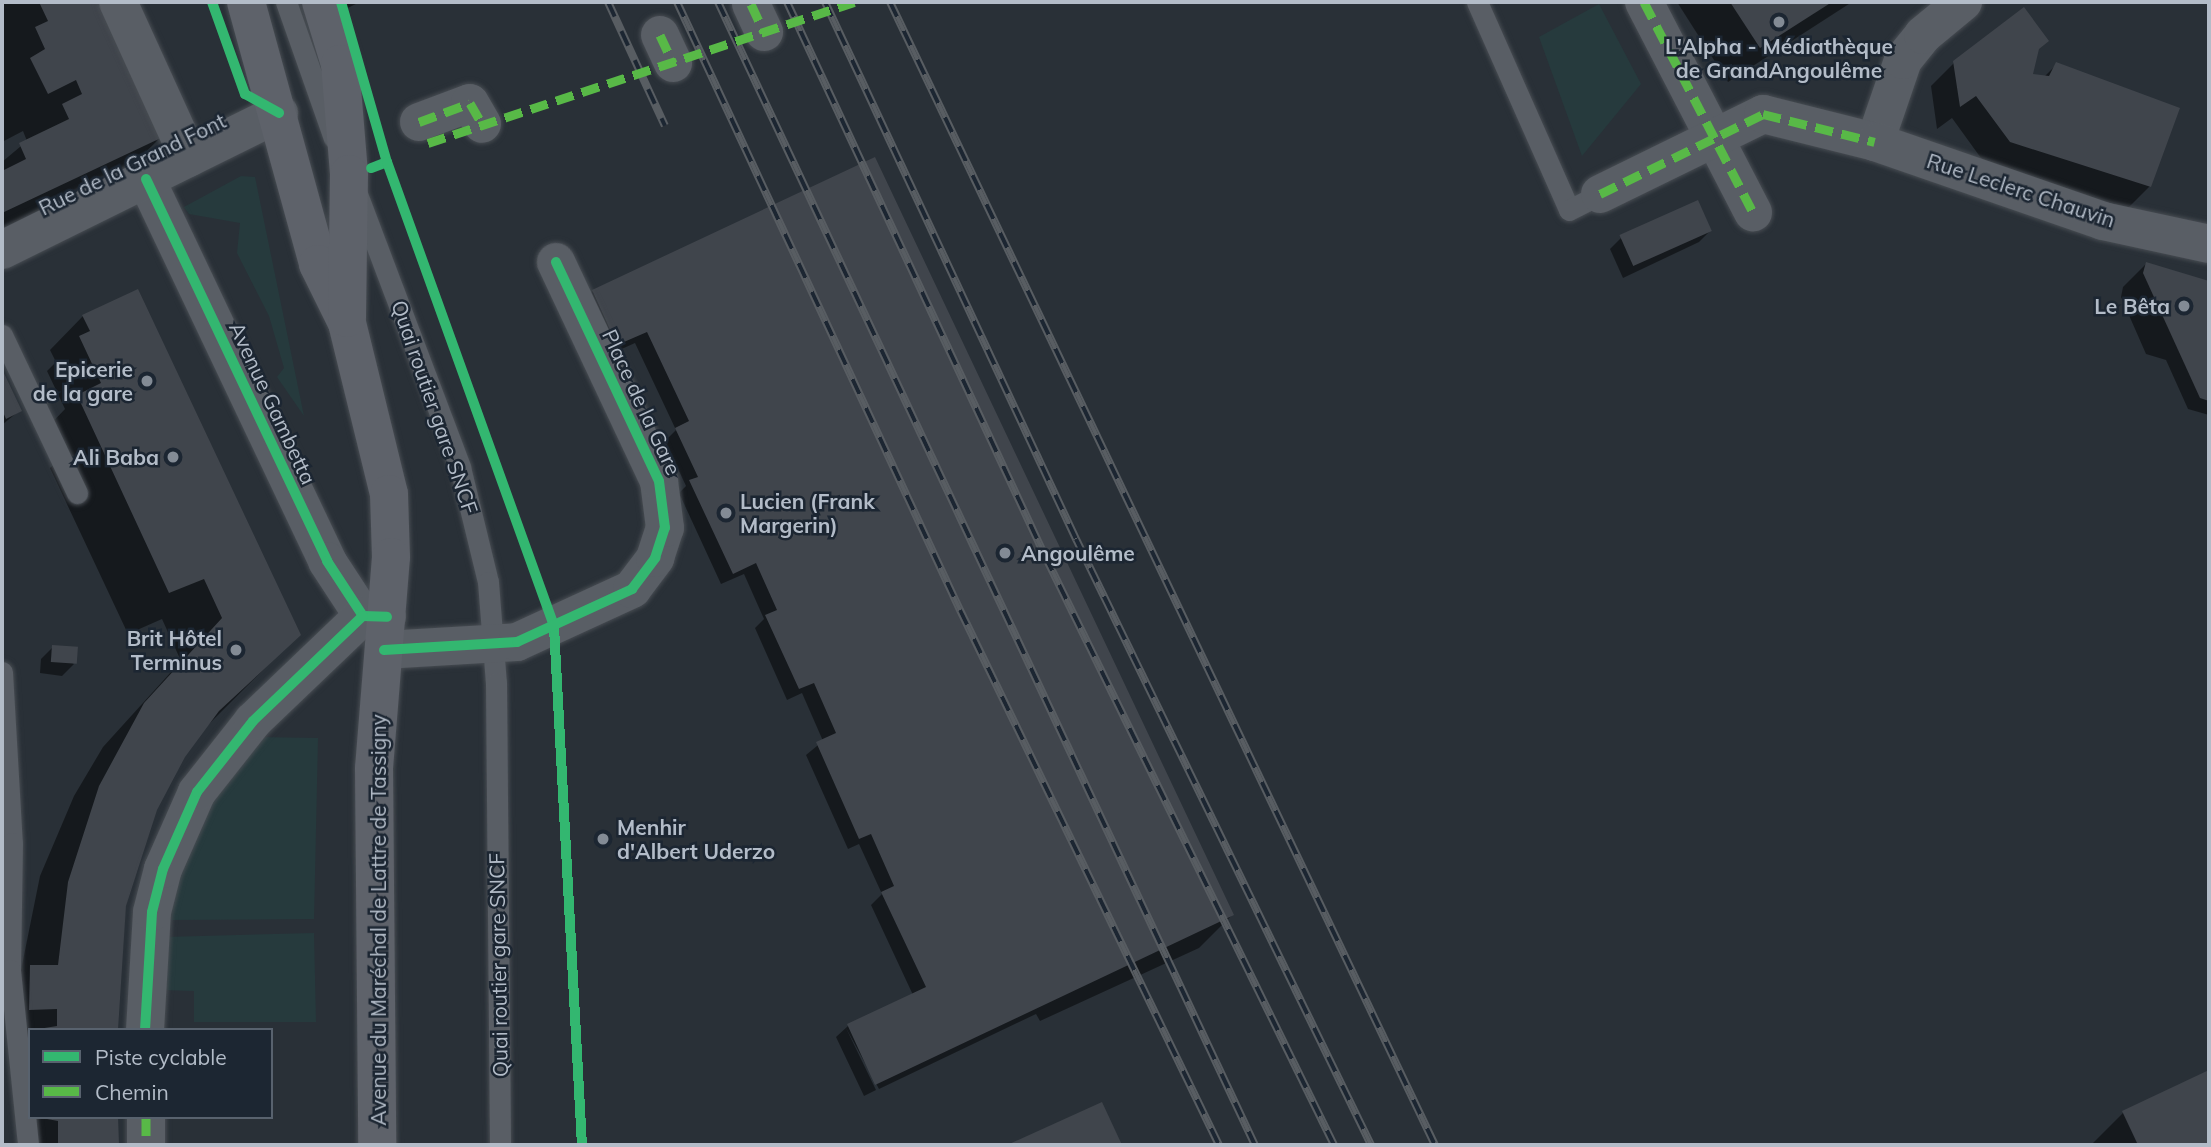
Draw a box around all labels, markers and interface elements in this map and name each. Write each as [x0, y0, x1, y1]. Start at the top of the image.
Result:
marker: L'Alpha - Médiathèque de GrandAngoulême [1771, 14, 1787, 30]
place label: L'Alpha - Médiathèque de GrandAngoulême [1665, 33, 1893, 83]
street label: Rue de la Grand Font [34, 108, 230, 220]
street label: Rue Leclerc Chauvin [1924, 148, 2118, 232]
place label: Le Bêta [2094, 293, 2170, 319]
street label: Quai routier gare SNCF [387, 297, 483, 517]
marker: Le Bêta [2176, 298, 2192, 314]
street label: Avenue Gambetta [224, 318, 322, 488]
street label: Place de la Gare [597, 325, 687, 479]
place label: Epicerie de la gare [33, 356, 133, 406]
marker: Epicerie de la gare [139, 373, 155, 389]
place label: Ali Baba [73, 444, 159, 470]
marker: Ali Baba [165, 449, 181, 465]
place label: Lucien (Frank Margerin) [740, 488, 875, 538]
marker: Lucien (Frank Margerin) [718, 505, 734, 521]
place label: Angoulême [1021, 540, 1135, 566]
marker: Angoulême [995, 543, 1015, 563]
place label: Brit Hôtel Terminus [127, 625, 222, 675]
marker: Brit Hôtel Terminus [228, 642, 244, 658]
street label: Avenue du Maréchal de Lattre de Tassigny [365, 714, 391, 1126]
place label: Menhir d'Albert Uderzo [617, 814, 775, 864]
marker: Menhir d'Albert Uderzo [595, 831, 611, 847]
street label: Quai routier gare SNCF [483, 853, 513, 1077]
legend [28, 1028, 273, 1119]
text: Piste cyclable [95, 1044, 227, 1070]
text: Chemin [95, 1079, 169, 1105]

